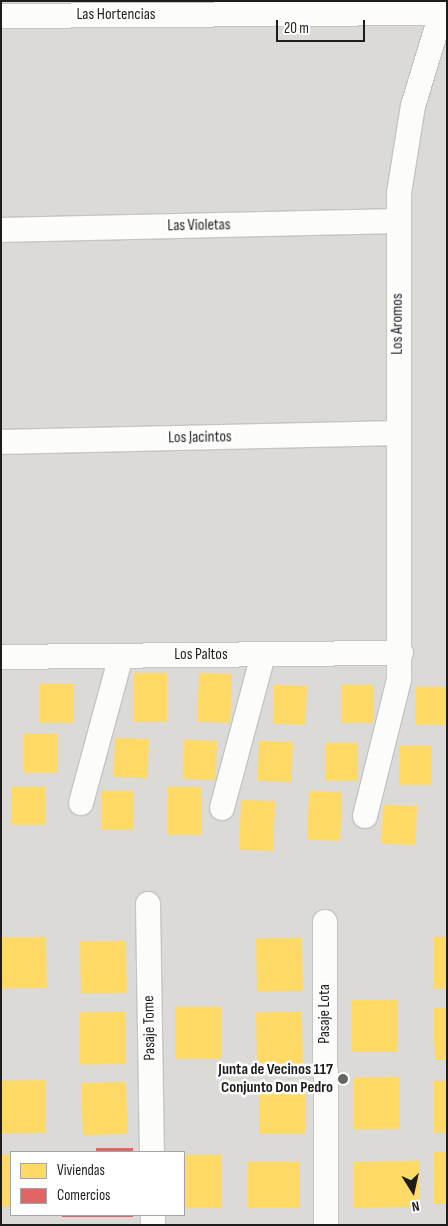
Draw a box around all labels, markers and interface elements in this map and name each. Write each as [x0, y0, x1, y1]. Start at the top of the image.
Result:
street label: Las Hortencias [76, 5, 156, 25]
scale bar [278, 10, 367, 42]
text: 20 m [284, 19, 309, 38]
street label: Las Violetas [167, 216, 231, 236]
street label: Los Aromos [388, 293, 408, 355]
street label: Los Jacintos [168, 428, 232, 448]
street label: Los Paltos [174, 645, 228, 665]
street label: Pasaje Lota [315, 984, 335, 1044]
street label: Pasaje Tome [140, 995, 160, 1061]
place label: Junta de Vecinos 117 Conjunto Don Pedro [218, 1060, 333, 1098]
marker: Junta de Vecinos 117 Conjunto Don Pedro [337, 1073, 349, 1085]
legend [10, 1151, 185, 1216]
text: Viviendas [57, 1161, 105, 1180]
north arrow [388, 1166, 438, 1216]
text: Comercios [57, 1186, 111, 1205]
text: N [411, 1197, 421, 1215]

